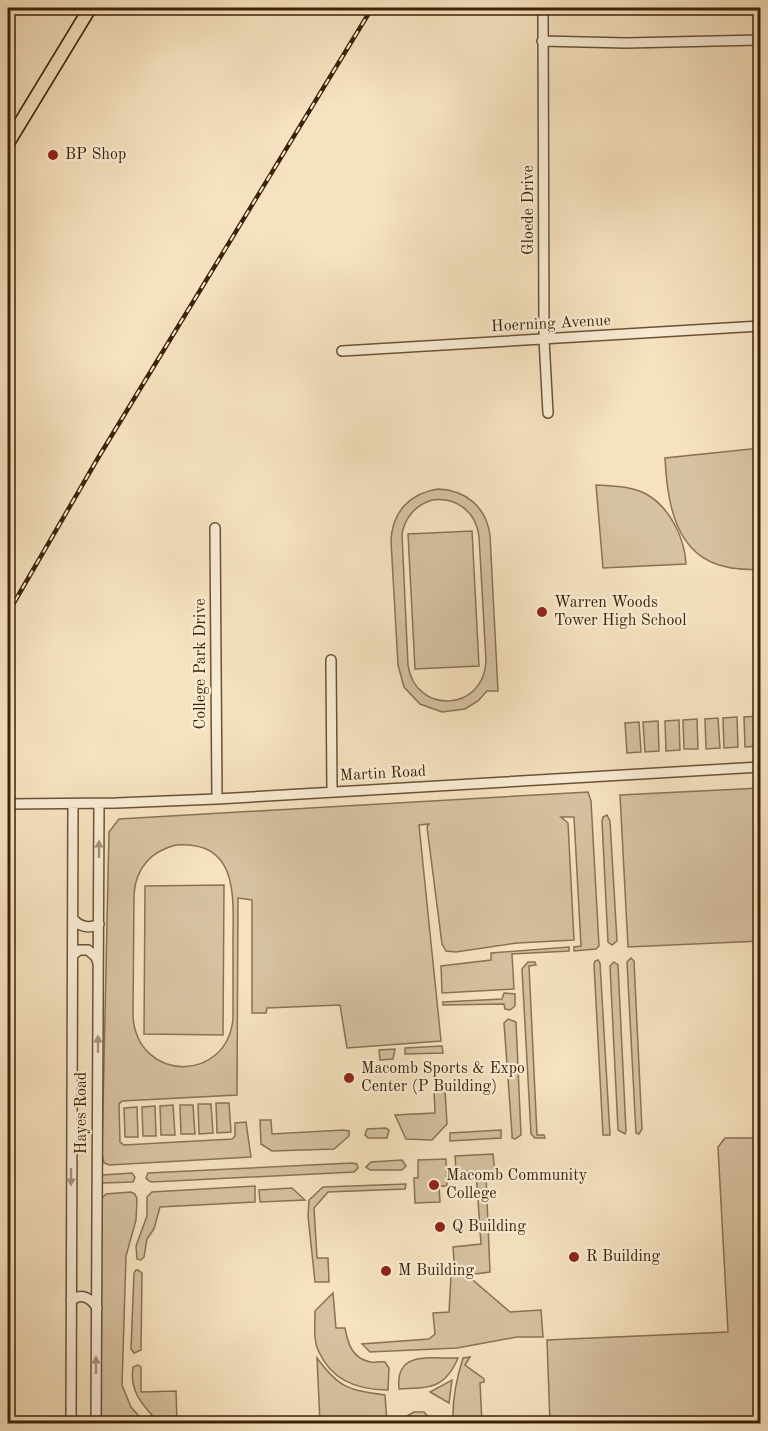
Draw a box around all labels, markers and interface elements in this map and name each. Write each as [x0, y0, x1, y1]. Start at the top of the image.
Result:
place label: BP Shop [65, 147, 126, 163]
marker: BP Shop [46, 148, 60, 162]
street label: Gloede Drive [521, 165, 537, 255]
street label: Hoerning Avenue [491, 313, 611, 335]
place label: Warren Woods Tower High School [554, 595, 687, 629]
street label: College Park Drive [193, 598, 209, 730]
marker: Warren Woods Tower High School [535, 605, 549, 619]
street label: Martin Road [339, 764, 427, 784]
one-way arrow [94, 840, 104, 859]
one-way arrow [93, 1035, 103, 1054]
place label: Macomb Sports & Expo Center (P Building) [361, 1061, 525, 1095]
marker: Macomb Sports & Expo Center (P Building) [342, 1071, 356, 1085]
street label: Hayes Road [74, 1072, 90, 1154]
one-way arrow [67, 1168, 76, 1187]
place label: Macomb Community College [446, 1168, 588, 1202]
marker: Macomb Community College [427, 1178, 441, 1192]
place label: Q Building [452, 1219, 526, 1235]
marker: Q Building [433, 1220, 447, 1234]
place label: R Building [586, 1249, 660, 1265]
marker: R Building [567, 1250, 581, 1264]
place label: M Building [398, 1263, 474, 1279]
marker: M Building [379, 1264, 393, 1278]
one-way arrow [91, 1356, 101, 1375]

